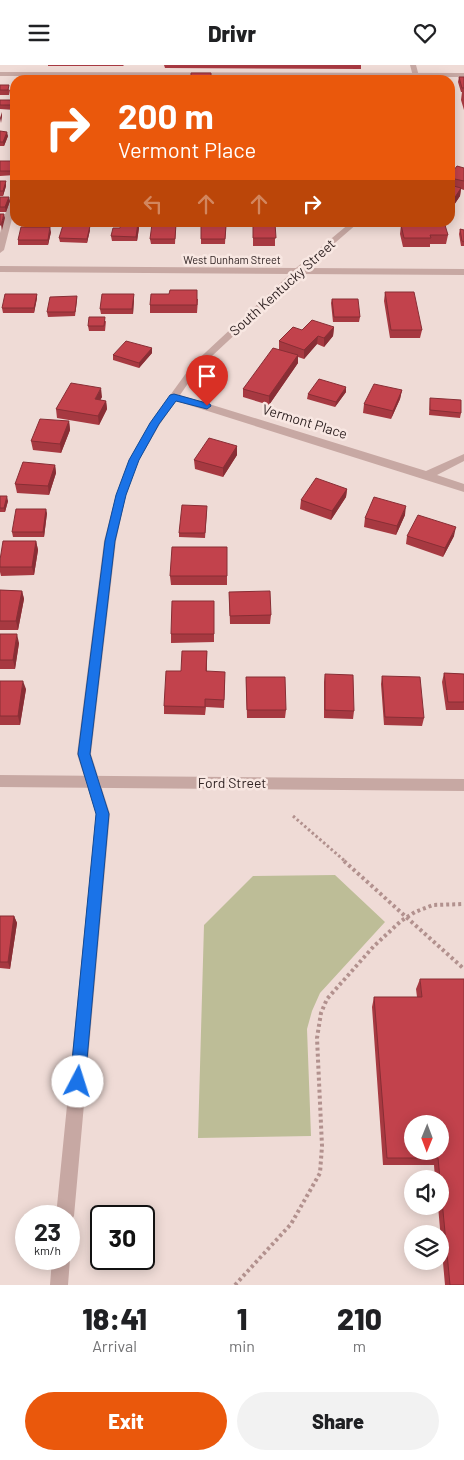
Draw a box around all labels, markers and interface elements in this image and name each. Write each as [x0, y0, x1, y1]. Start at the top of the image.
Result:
icon: menu [25, 19, 53, 47]
icon: heart [411, 19, 439, 47]
text: Drivr [208, 20, 256, 46]
text: 200 m [118, 94, 214, 136]
icon: right [35, 95, 100, 160]
text: Vermont Place [118, 136, 256, 162]
icon: left [139, 190, 167, 218]
icon: ahead [192, 190, 220, 218]
icon: ahead [245, 190, 273, 218]
icon: right [298, 190, 326, 218]
street label: South Kentucky Street [226, 235, 338, 339]
street label: West Dunham Street [183, 253, 281, 266]
pin [186, 355, 228, 406]
icon: arrive [193, 362, 221, 390]
street label: Vermont Place [260, 400, 350, 442]
street label: Ford Street [198, 774, 266, 791]
position arrow [51, 1055, 103, 1107]
north arrow [404, 1115, 449, 1160]
map controls [404, 1115, 449, 1270]
button: sound [404, 1170, 449, 1215]
speed limit sign: 30 [90, 1205, 155, 1270]
text: 23 [34, 1216, 61, 1246]
button: layers [404, 1225, 449, 1270]
text: km/h [34, 1243, 61, 1257]
text: 18:41 [82, 1300, 147, 1336]
text: 1 [237, 1300, 247, 1336]
text: 210 [337, 1300, 382, 1336]
text: Arrival [92, 1336, 137, 1355]
text: min [229, 1336, 255, 1355]
text: m [353, 1336, 366, 1355]
button: Exit [25, 1392, 227, 1450]
button: Share [237, 1392, 439, 1450]

